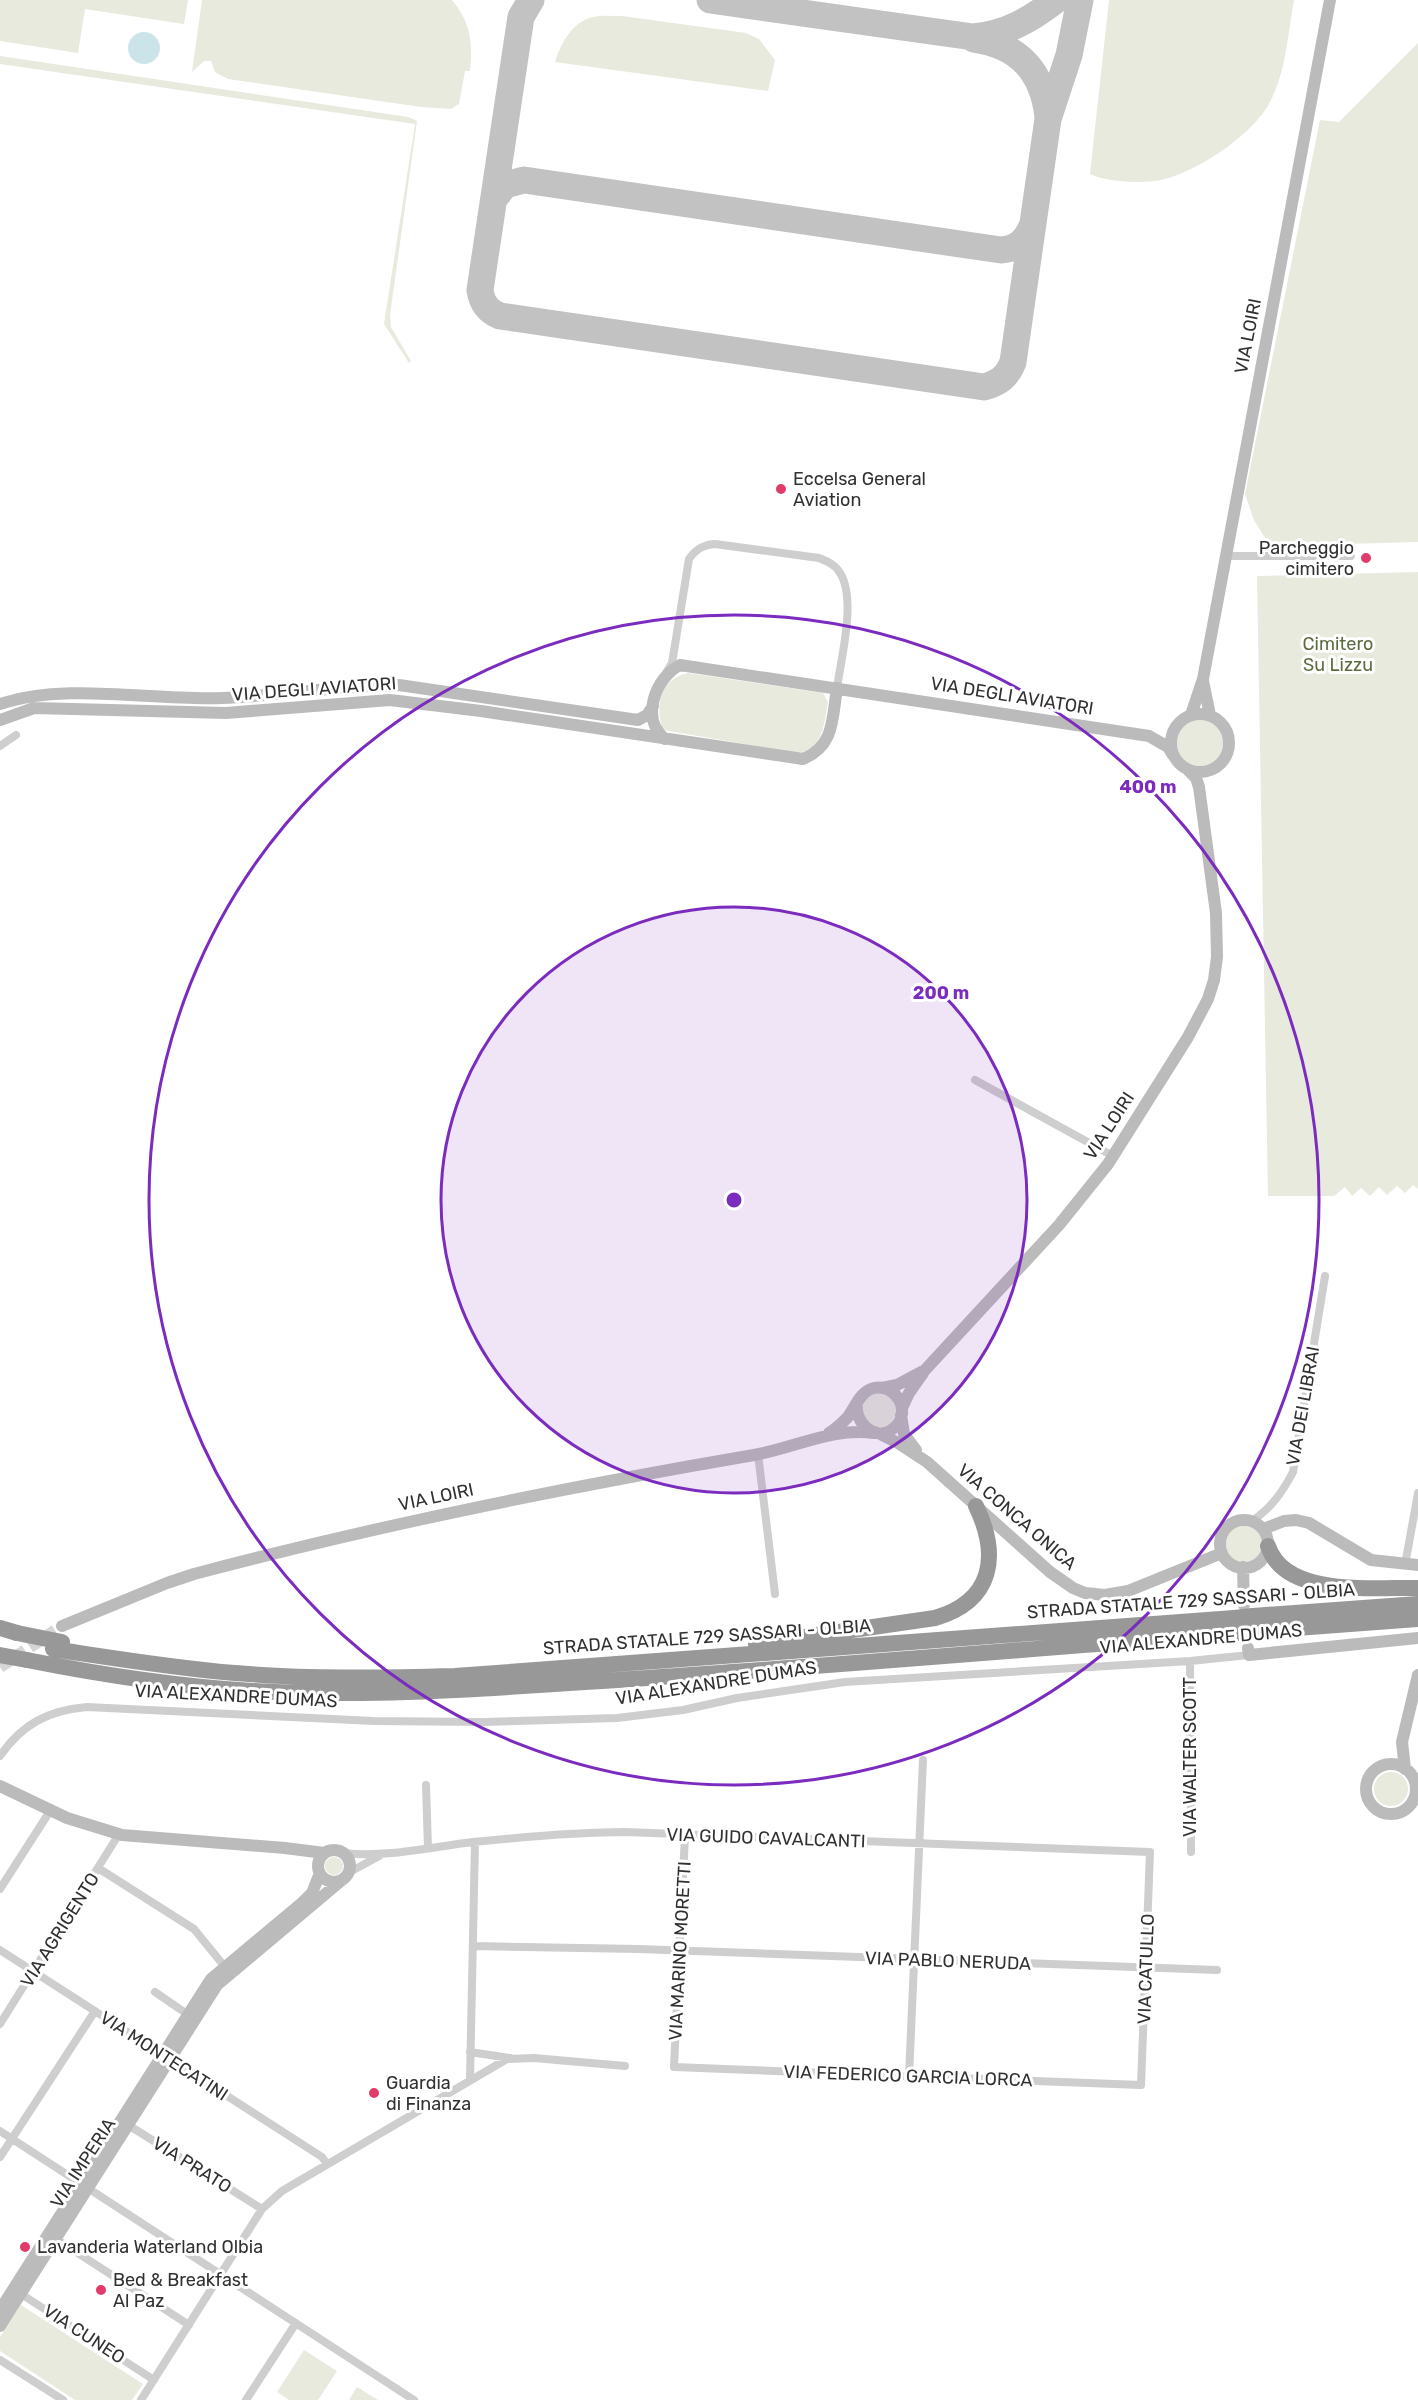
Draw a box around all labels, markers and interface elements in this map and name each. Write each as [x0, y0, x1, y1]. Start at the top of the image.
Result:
street label: VIA LOIRI [1230, 296, 1266, 376]
place label: Eccelsa General Aviation [793, 468, 926, 511]
marker: Eccelsa General Aviation [774, 482, 788, 496]
place label: Parcheggio cimitero [1259, 537, 1354, 580]
marker: Parcheggio cimitero [1359, 551, 1373, 565]
park label: Cimitero Su Lizzu [1303, 633, 1373, 676]
street label: VIA DEGLI AVIATORI [231, 672, 397, 706]
street label: VIA DEGLI AVIATORI [929, 672, 1095, 720]
text: 400 m [1119, 776, 1177, 798]
text: 200 m [913, 982, 969, 1004]
street label: VIA LOIRI [1079, 1088, 1139, 1164]
centre of rings [724, 1190, 744, 1210]
street label: VIA DEI LIBRAI [1282, 1344, 1324, 1468]
street label: VIA CONCA ONICA [953, 1459, 1081, 1575]
street label: VIA LOIRI [396, 1478, 476, 1516]
street label: STRADA STATALE 729 SASSARI - OLBIA [1026, 1579, 1356, 1623]
street label: STRADA STATALE 729 SASSARI - OLBIA [542, 1615, 872, 1659]
street label: VIA ALEXANDRE DUMAS [1099, 1619, 1303, 1659]
street label: VIA ALEXANDRE DUMAS [614, 1656, 818, 1710]
street label: VIA WALTER SCOTT [1179, 1677, 1201, 1837]
street label: VIA ALEXANDRE DUMAS [134, 1680, 338, 1712]
street label: VIA GUIDO CAVALCANTI [666, 1824, 866, 1852]
street label: VIA MARINO MORETTI [664, 1861, 696, 2041]
street label: VIA AGRIGENTO [16, 1869, 104, 1991]
street label: VIA CATULLO [1133, 1913, 1159, 2025]
street label: VIA PABLO NERUDA [865, 1947, 1031, 1975]
street label: VIA MONTECATINI [96, 2006, 232, 2106]
street label: VIA FEDERICO GARCIA LORCA [783, 2061, 1033, 2091]
place label: Guardia di Finanza [386, 2072, 471, 2115]
marker: Guardia di Finanza [367, 2086, 381, 2100]
street label: VIA IMPERIA [46, 2114, 120, 2212]
street label: VIA PRATO [148, 2132, 236, 2198]
place label: Lavanderia Waterland Olbia [37, 2236, 263, 2258]
marker: Lavanderia Waterland Olbia [18, 2240, 32, 2254]
place label: Bed & Breakfast Al Paz [113, 2269, 248, 2312]
marker: Bed & Breakfast Al Paz [94, 2283, 108, 2297]
street label: VIA CUNEO [39, 2300, 129, 2368]

